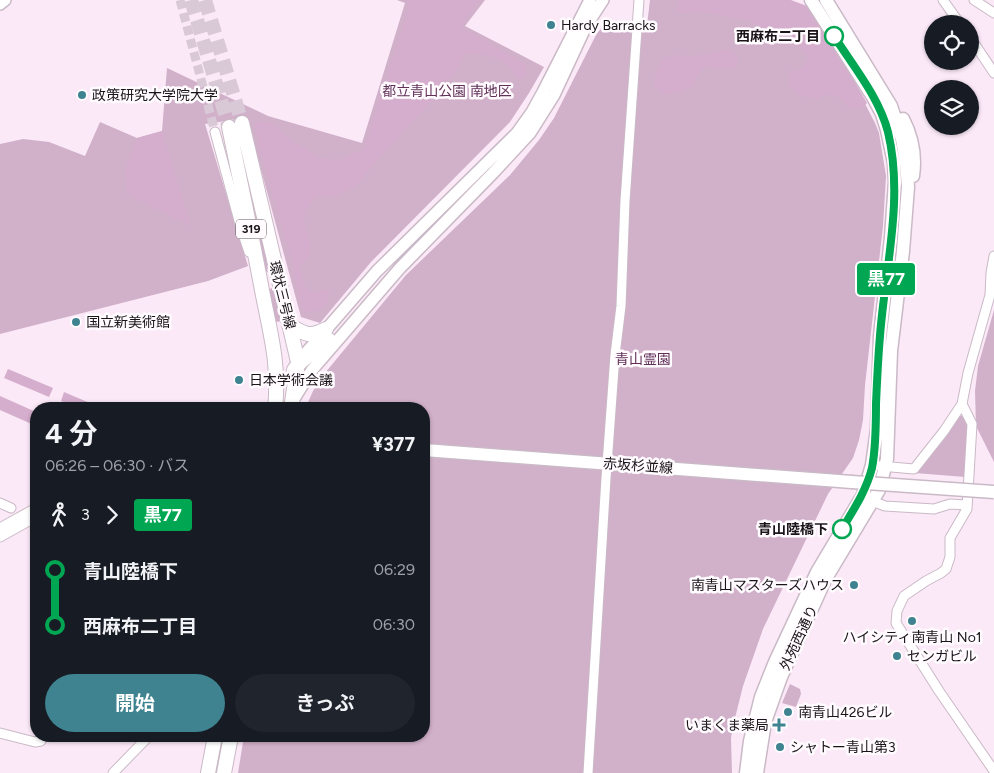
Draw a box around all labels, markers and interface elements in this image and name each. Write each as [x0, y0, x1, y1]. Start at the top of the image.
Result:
map controls [924, 15, 979, 135]
button: locate [924, 15, 979, 70]
place label: Hardy Barracks [561, 17, 656, 34]
marker: Hardy Barracks [545, 19, 557, 31]
marker: 西麻布二丁目 [824, 26, 844, 46]
place label: 西麻布二丁目 [736, 28, 820, 45]
button: layers [924, 80, 979, 135]
park label: 都立青山公園 南地区 [382, 83, 512, 100]
place label: 政策研究大学院大学 [92, 87, 218, 104]
marker: 政策研究大学院大学 [76, 89, 88, 101]
road number: 319 [236, 220, 266, 238]
street label: 環状三号線 [265, 259, 299, 331]
line badge: 黒77 [857, 263, 915, 295]
text: 黒77 [867, 268, 905, 290]
place label: 国立新美術館 [86, 314, 170, 331]
marker: 国立新美術館 [70, 316, 82, 328]
park label: 青山霊園 [615, 351, 671, 368]
place label: 日本学術会議 [249, 372, 333, 389]
marker: 日本学術会議 [233, 374, 245, 386]
text: 4 分 [45, 416, 97, 450]
text: ¥377 [372, 433, 415, 456]
street label: 赤坂杉並線 [602, 455, 674, 477]
text: 06:26 – 06:30 · バス [45, 456, 189, 475]
icon: walk [45, 501, 73, 529]
icon: forward [98, 501, 126, 529]
text: 黒77 [144, 504, 182, 526]
text: 3 [81, 505, 90, 524]
marker: 青山陸橋下 [832, 519, 852, 539]
place label: 青山陸橋下 [758, 521, 828, 538]
text: 青山陸橋下 [83, 560, 178, 583]
text: 06:29 [374, 560, 415, 579]
place label: 南青山マスターズハウス [691, 577, 844, 594]
marker: 南青山マスターズハウス [848, 579, 860, 591]
street label: 外苑西通り [777, 603, 821, 673]
text: 西麻布二丁目 [83, 615, 197, 638]
text: 06:30 [373, 615, 415, 634]
marker: ハイシティ南青山 No1 [906, 615, 918, 627]
place label: ハイシティ南青山 No1 [842, 629, 982, 646]
place label: センガビル [907, 648, 977, 665]
marker: センガビル [891, 650, 903, 662]
button: 開始 [45, 674, 225, 732]
button: きっぷ [235, 674, 415, 732]
place label: 南青山426ビル [798, 704, 892, 721]
marker: 南青山426ビル [782, 706, 794, 718]
place label: いまくま薬局 [685, 717, 769, 734]
marker: いまくま薬局 [773, 719, 785, 731]
place label: シャトー青山第3 [790, 739, 896, 756]
marker: シャトー青山第3 [774, 741, 786, 753]

